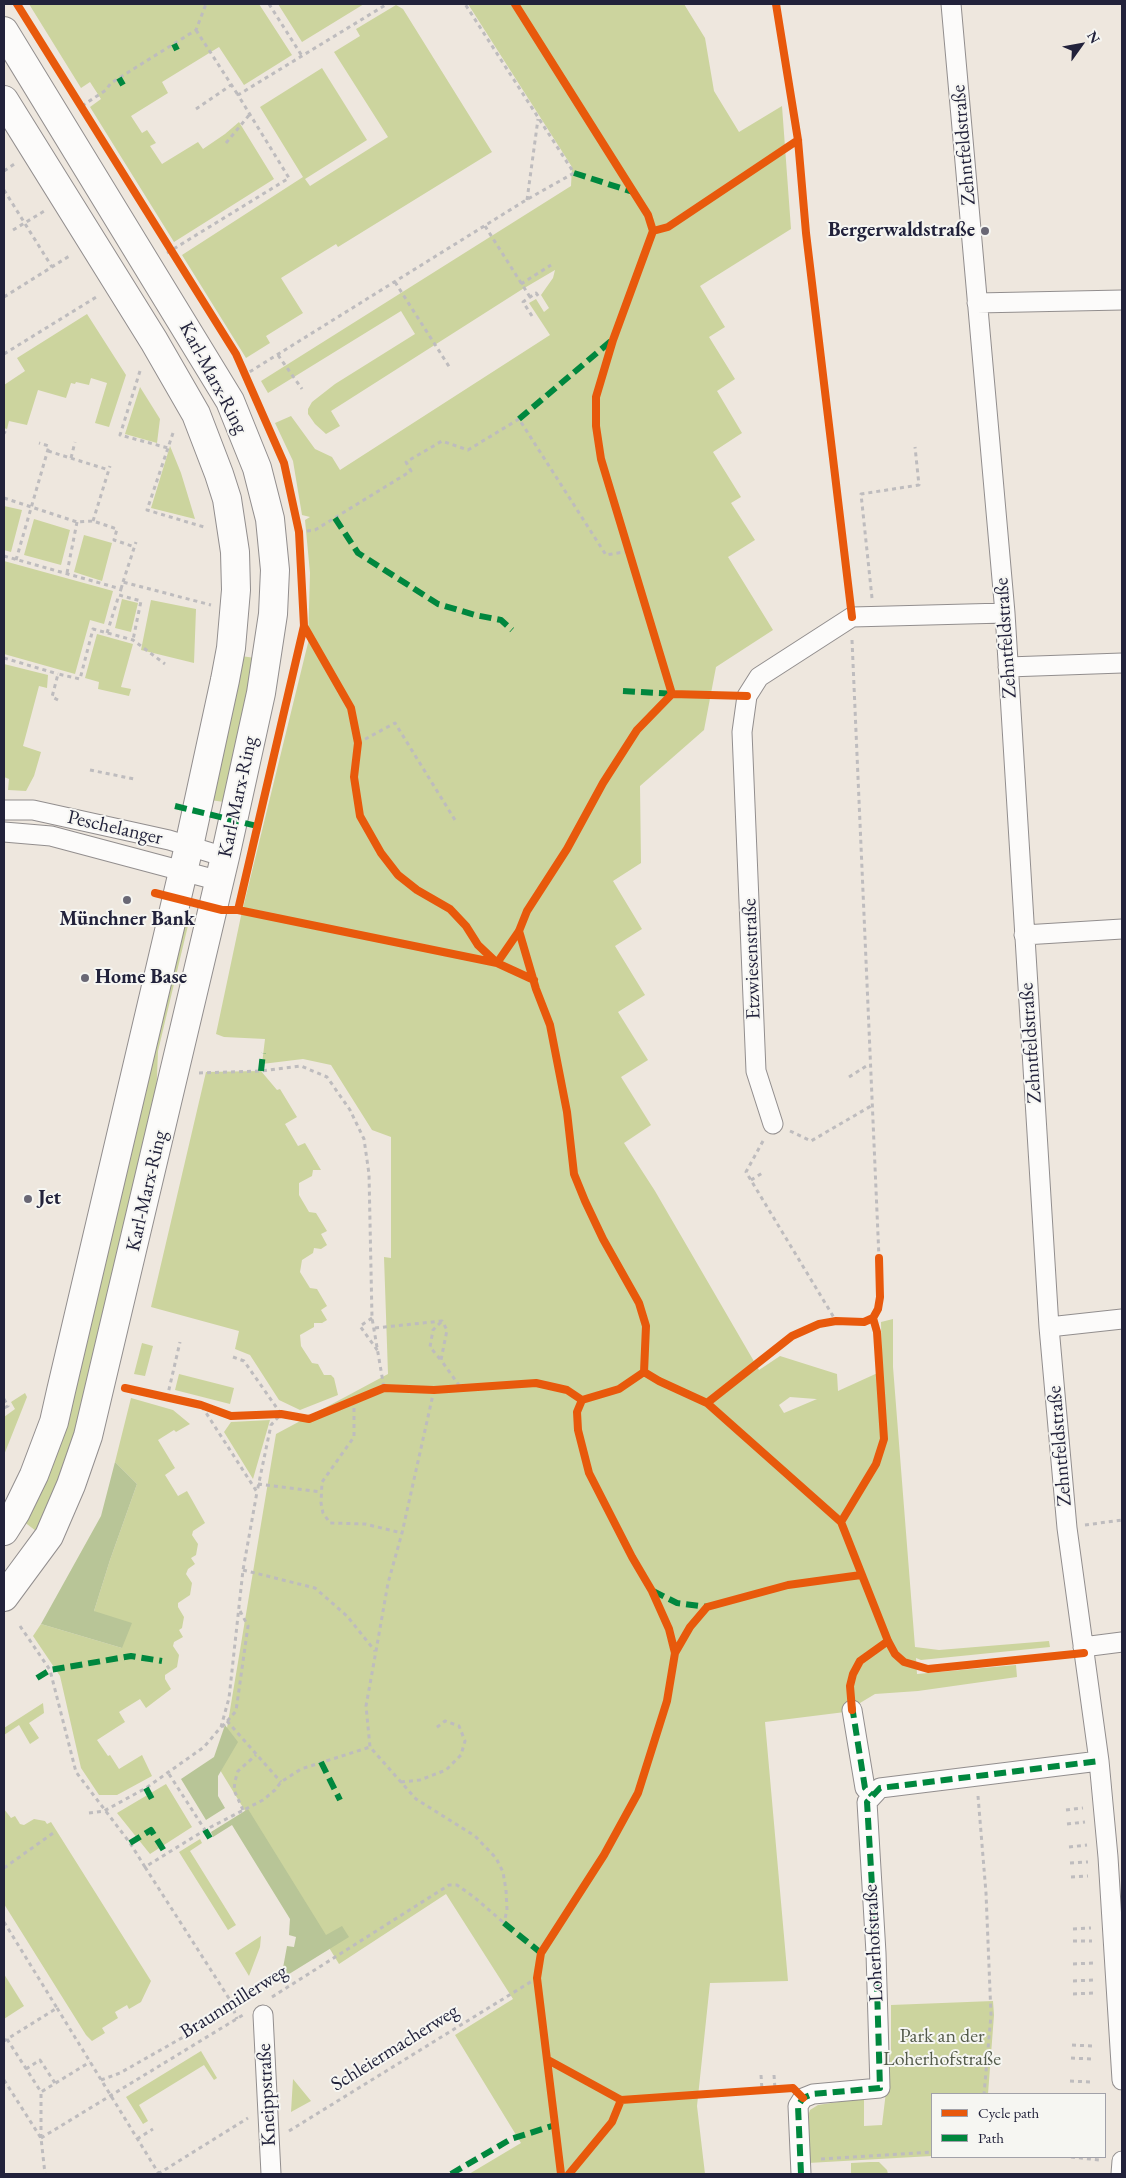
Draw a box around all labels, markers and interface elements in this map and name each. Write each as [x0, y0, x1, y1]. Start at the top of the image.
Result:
north arrow [1056, 20, 1106, 70]
text: N [1083, 27, 1104, 47]
street label: Zehntfeldstraße [947, 84, 981, 206]
place label: Bergerwaldstraße [828, 219, 975, 243]
marker: Bergerwaldstraße [979, 225, 991, 237]
street label: Karl-Marx-Ring [173, 318, 253, 438]
street label: Zehntfeldstraße [990, 577, 1022, 699]
street label: Karl-Marx-Ring [213, 734, 263, 860]
street label: Peschelanger [65, 805, 165, 851]
marker: Münchner Bank [121, 894, 133, 906]
street label: Etzwiesenstraße [738, 898, 766, 1020]
place label: Münchner Bank [59, 908, 195, 932]
place label: Home Base [95, 966, 187, 990]
marker: Home Base [79, 972, 91, 984]
street label: Zehntfeldstraße [1015, 982, 1047, 1104]
street label: Karl-Marx-Ring [121, 1128, 173, 1254]
place label: Jet [38, 1187, 61, 1211]
marker: Jet [22, 1193, 34, 1205]
street label: Zehntfeldstraße [1043, 1385, 1077, 1507]
street label: Loherhofstraße [859, 1884, 889, 2002]
street label: Braunmillerweg [176, 1960, 292, 2044]
street label: Schleiermacherweg [327, 1999, 463, 2097]
park label: Park an der Loherhofstraße [883, 2025, 1001, 2072]
street label: Kneippstraße [252, 2043, 282, 2147]
legend [931, 2093, 1106, 2158]
text: Cycle path [978, 2103, 1039, 2122]
text: Path [978, 2128, 1004, 2147]

